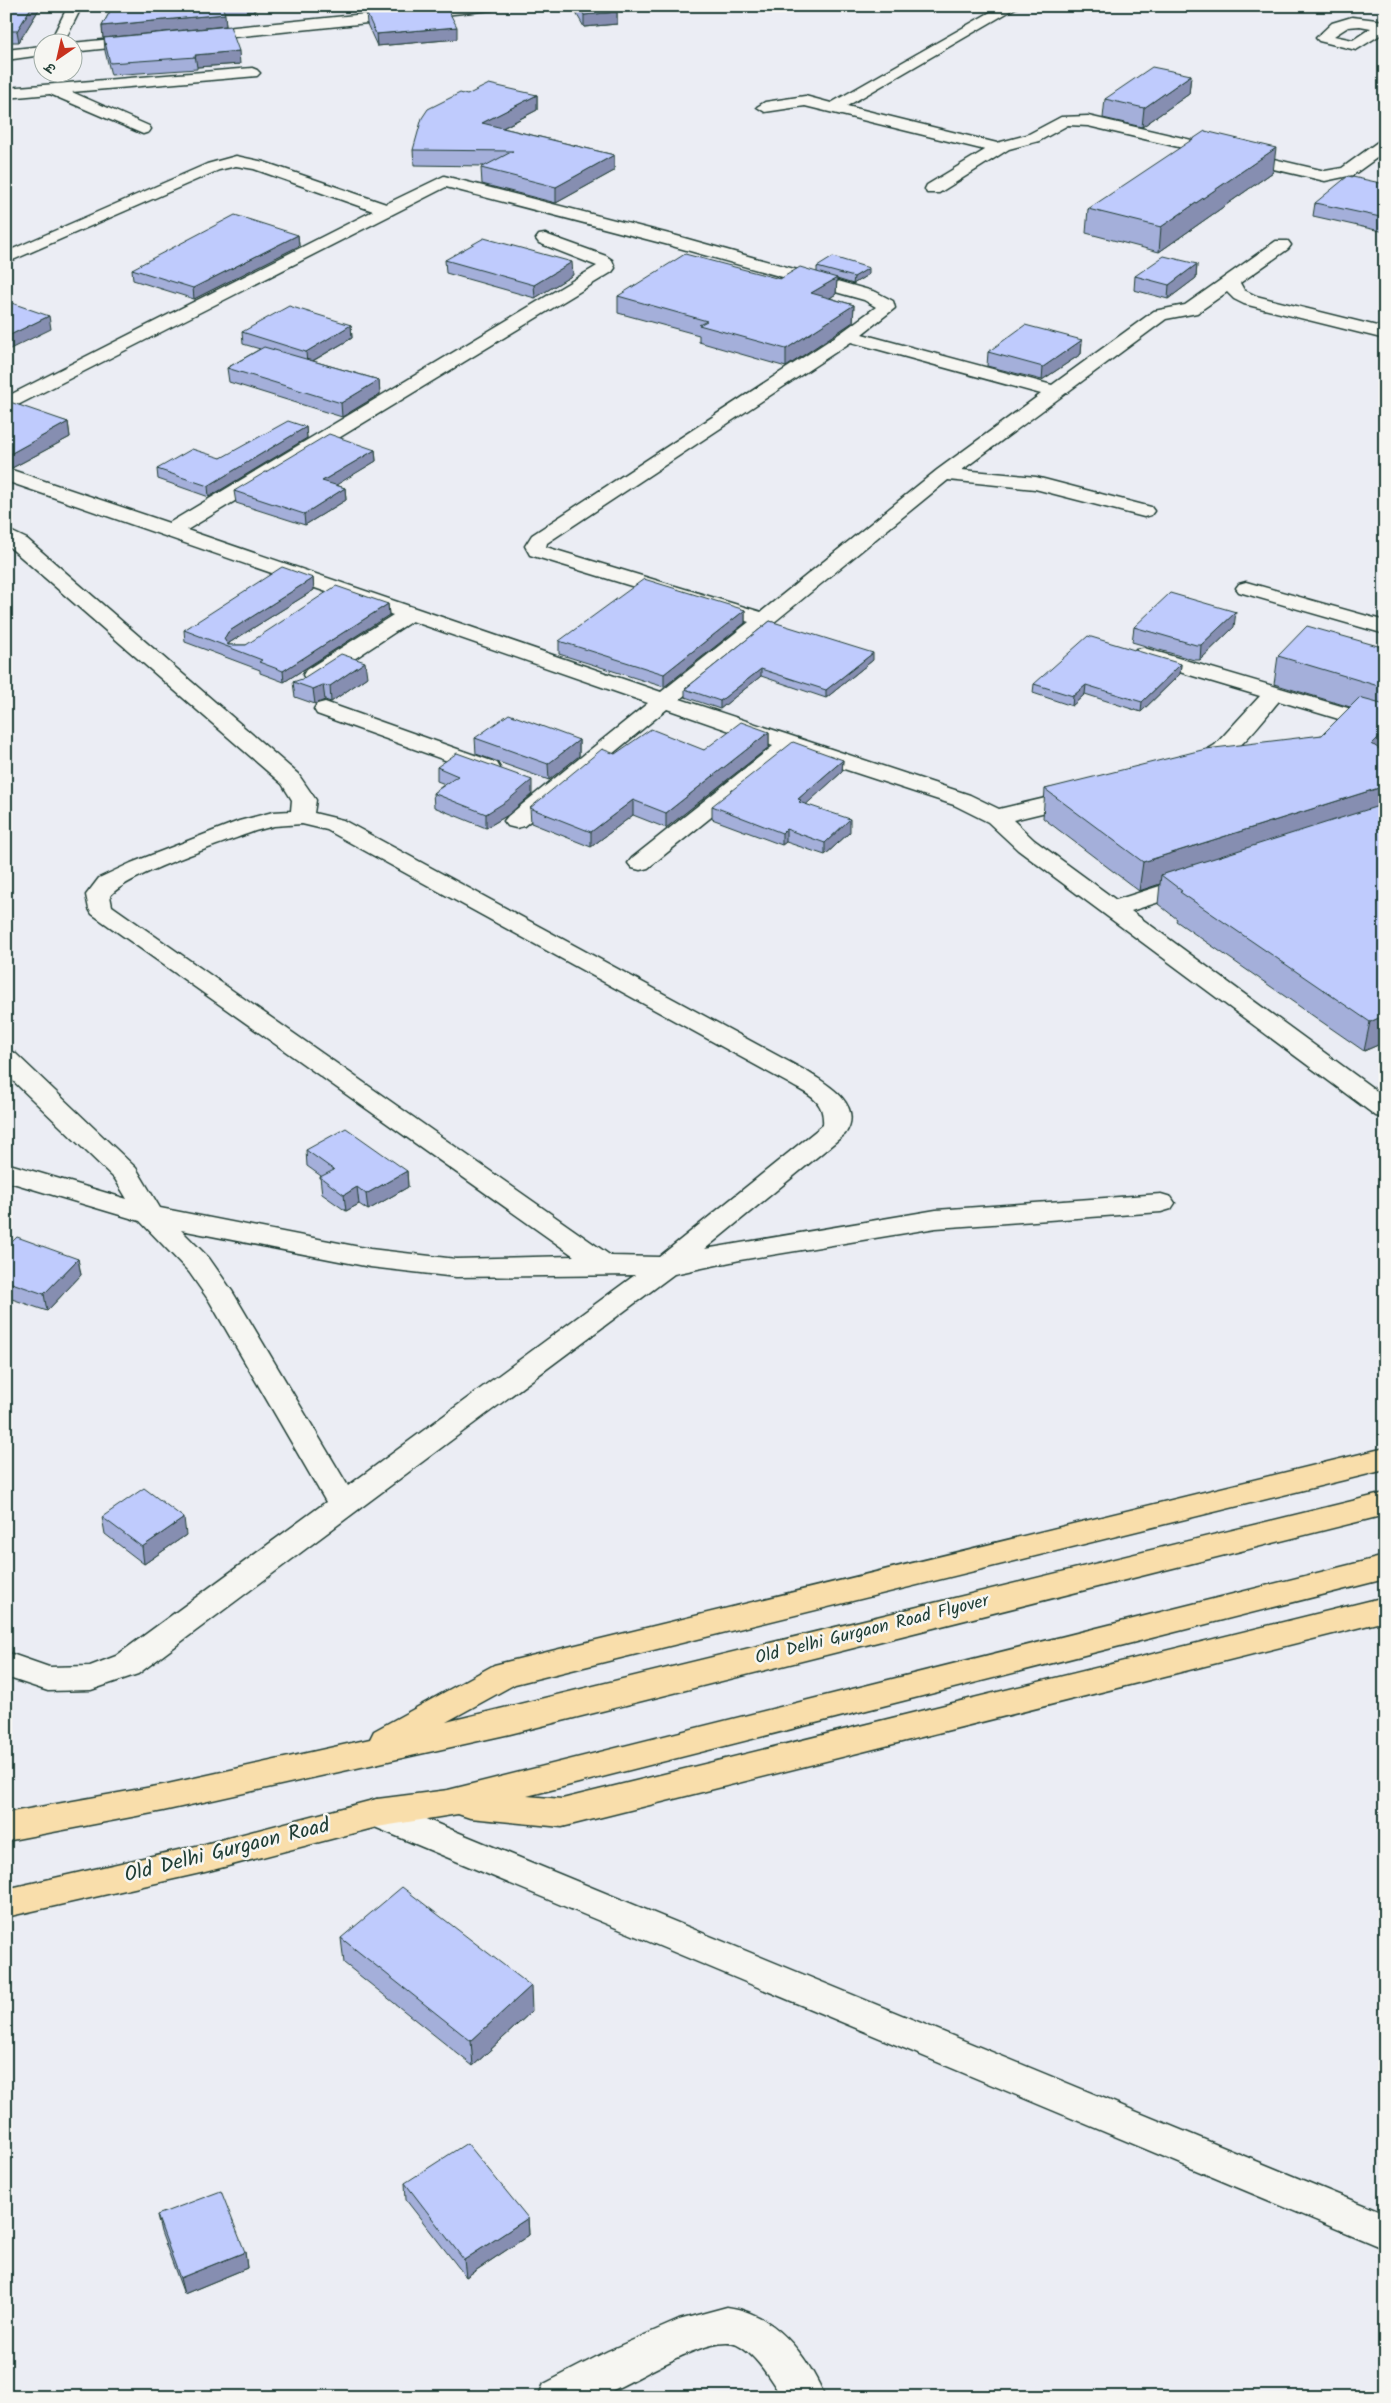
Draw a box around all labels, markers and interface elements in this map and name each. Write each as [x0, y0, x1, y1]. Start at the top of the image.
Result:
north arrow [32, 32, 82, 82]
text: उ [39, 55, 61, 80]
street label: Old Delhi Gurgaon Road Flyover [752, 1587, 993, 1673]
street label: Old Delhi Gurgaon Road [121, 1809, 334, 1892]

